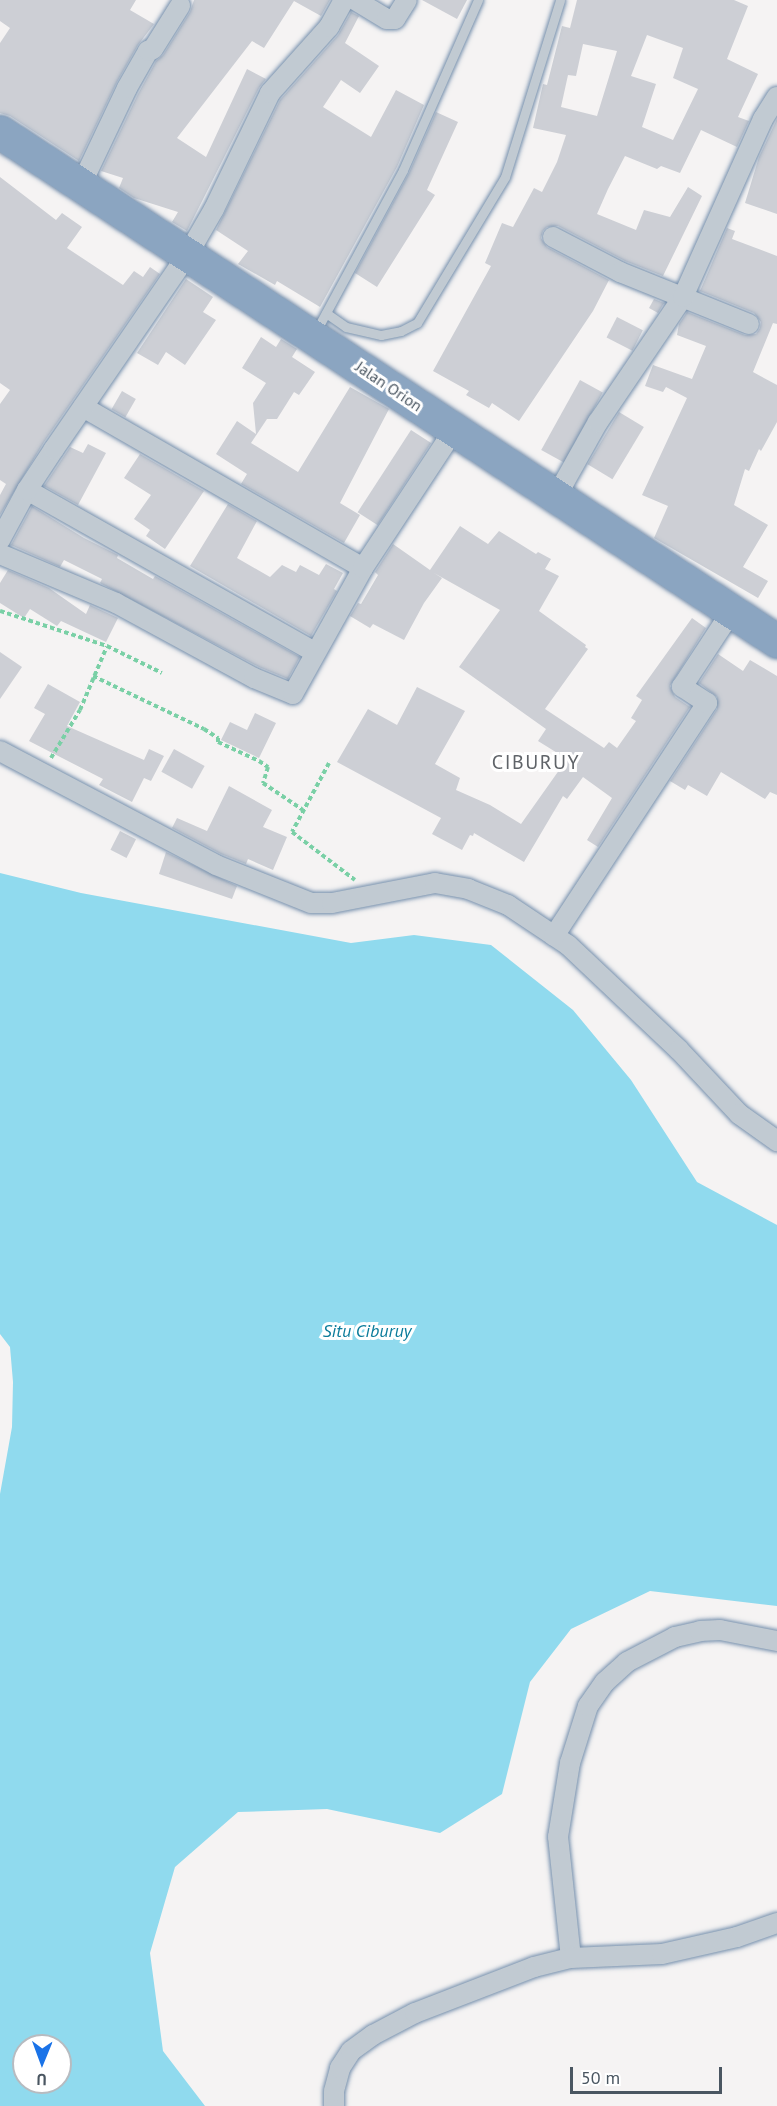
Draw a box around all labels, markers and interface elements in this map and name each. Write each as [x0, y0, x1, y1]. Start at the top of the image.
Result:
street label: Jalan Orion [352, 357, 426, 415]
district label: CIBURUY [492, 750, 580, 774]
water label: Situ Ciburuy [322, 1320, 412, 1342]
north arrow [12, 2034, 72, 2094]
scale bar [573, 2055, 724, 2093]
text: 50 m [581, 2066, 620, 2089]
text: U [37, 2070, 47, 2090]

